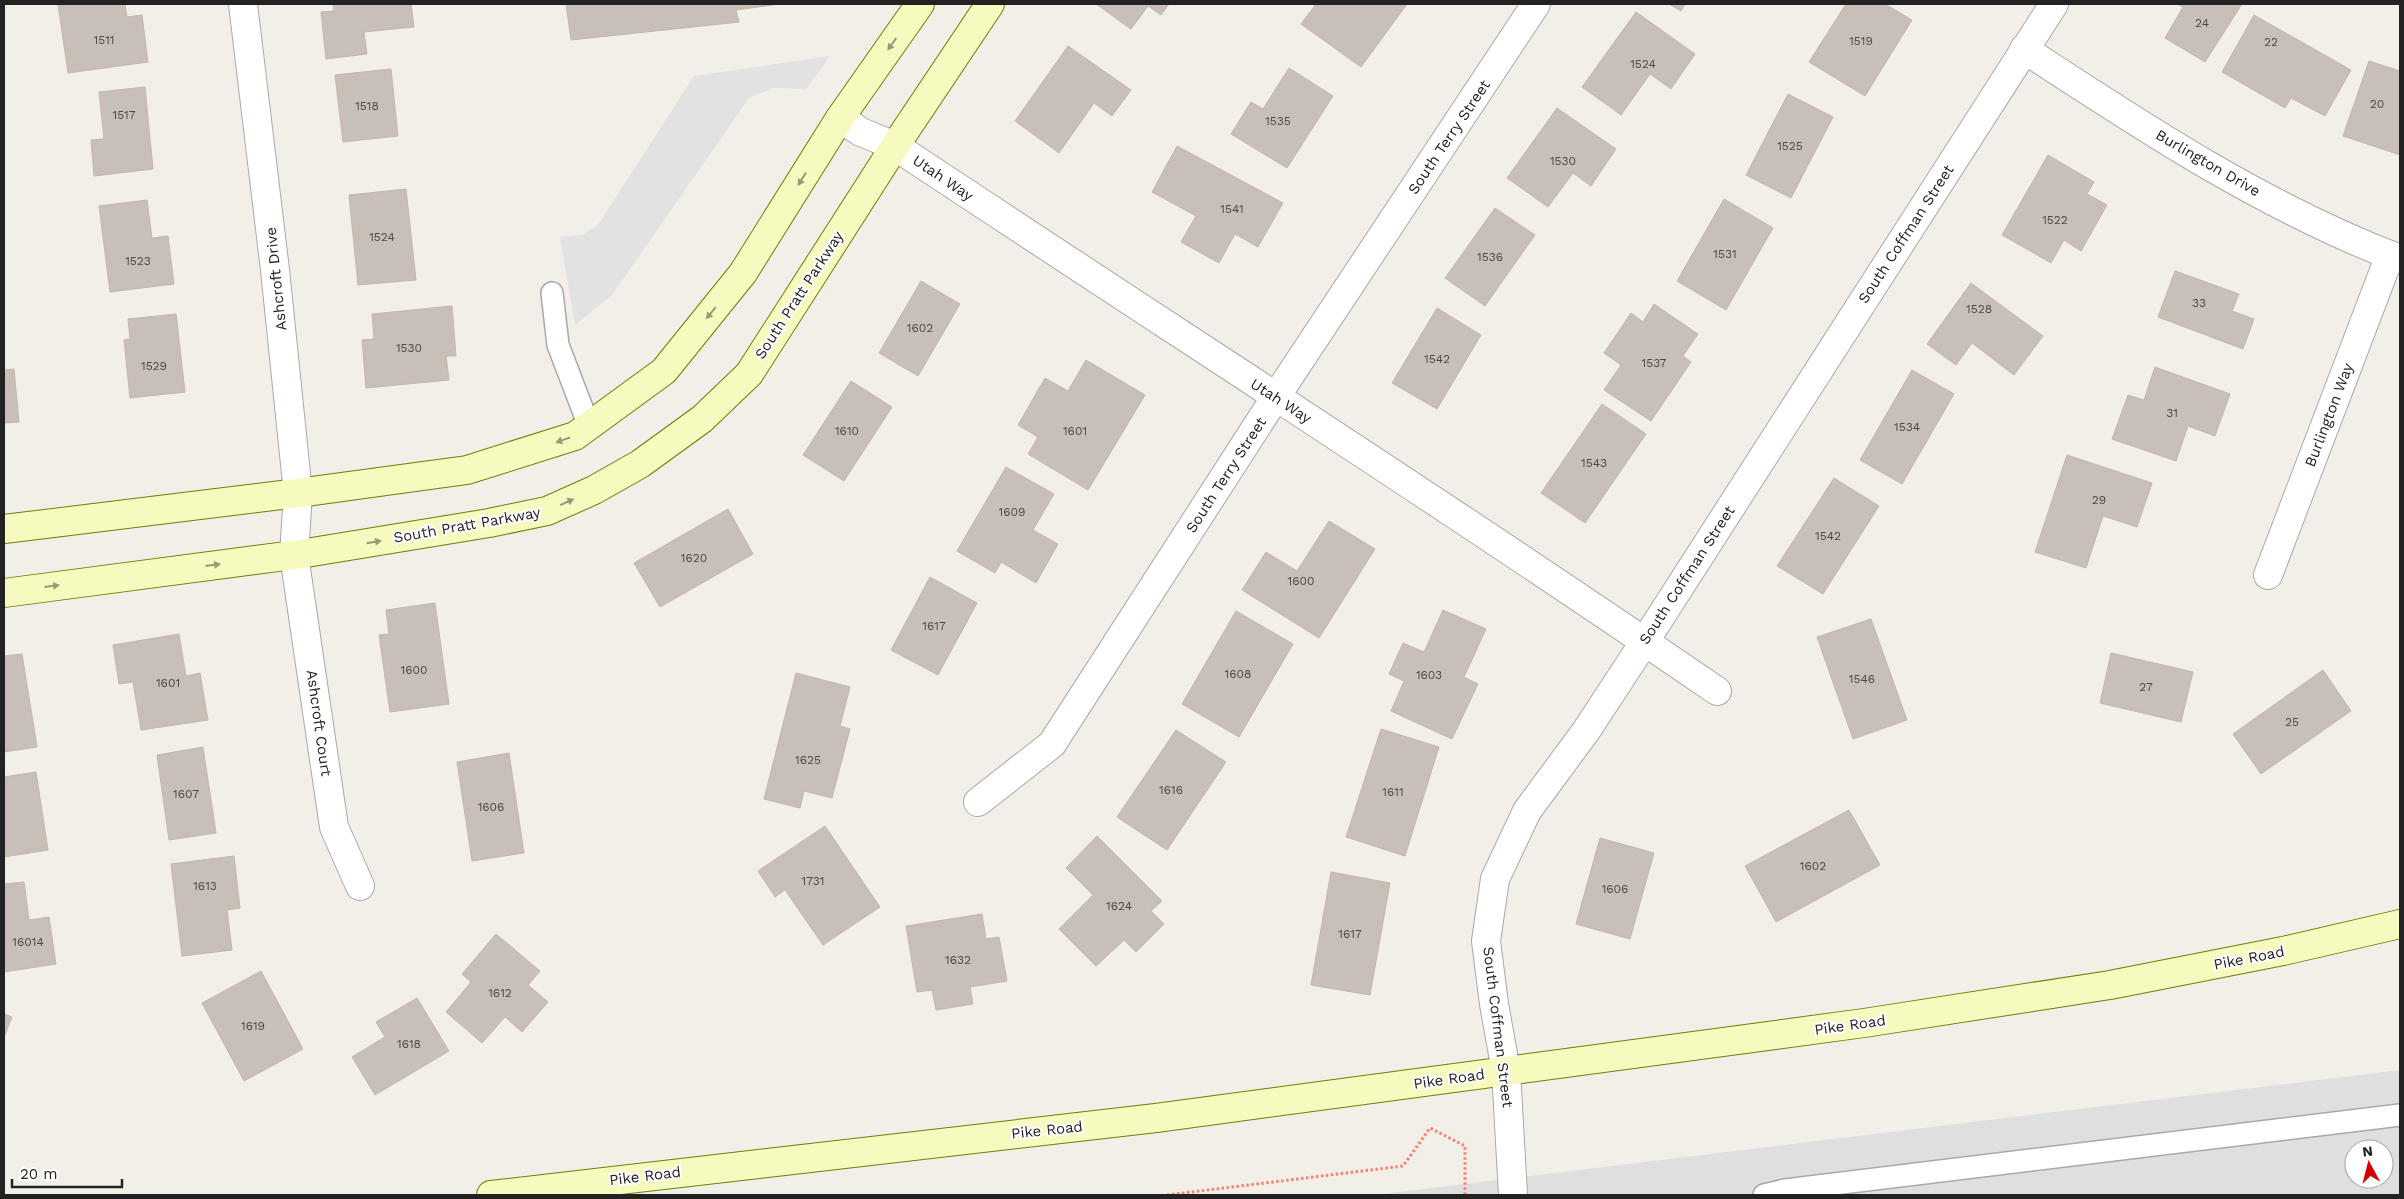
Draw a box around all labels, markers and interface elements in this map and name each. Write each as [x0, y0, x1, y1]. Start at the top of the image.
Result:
house number: 24 [2195, 16, 2209, 30]
house number: 1511 [93, 33, 115, 47]
house number: 1519 [1849, 34, 1873, 48]
house number: 22 [2264, 35, 2278, 49]
one-way arrow [887, 37, 897, 51]
house number: 1524 [1630, 57, 1656, 71]
street label: South Terry Street [1404, 76, 1494, 198]
house number: 20 [2370, 97, 2384, 111]
house number: 1518 [355, 99, 379, 113]
house number: 1517 [112, 108, 136, 122]
house number: 1535 [1265, 114, 1291, 128]
street label: Burlington Drive [2152, 126, 2264, 200]
house number: 1525 [1777, 139, 1803, 153]
street label: Utah Way [909, 151, 977, 205]
house number: 1530 [1550, 154, 1576, 168]
street label: South Coffman Street [1854, 161, 1958, 307]
one-way arrow [797, 173, 807, 186]
house number: 1541 [1220, 202, 1244, 216]
house number: 1522 [2042, 213, 2068, 227]
street label: Ashcroft Drive [262, 226, 290, 332]
street label: South Pratt Parkway [751, 227, 847, 362]
house number: 1524 [369, 230, 395, 244]
house number: 1531 [1713, 247, 1737, 261]
house number: 1536 [1477, 250, 1503, 264]
house number: 1523 [125, 254, 151, 268]
house number: 33 [2192, 296, 2206, 310]
house number: 1528 [1966, 302, 1992, 316]
one-way arrow [705, 306, 716, 319]
house number: 1602 [907, 321, 933, 335]
house number: 1530 [396, 341, 422, 355]
house number: 1542 [1424, 352, 1450, 366]
house number: 1537 [1642, 356, 1667, 370]
house number: 1529 [141, 359, 167, 373]
street label: Burlington Way [2301, 360, 2357, 470]
street label: Utah Way [1247, 375, 1315, 427]
house number: 31 [2166, 406, 2178, 420]
street label: South Terry Street [1182, 413, 1270, 536]
house number: 1534 [1894, 420, 1920, 434]
house number: 1610 [835, 424, 859, 438]
house number: 1601 [1063, 424, 1087, 438]
one-way arrow [555, 437, 570, 445]
house number: 1543 [1581, 456, 1607, 470]
house number: 29 [2092, 493, 2106, 507]
one-way arrow [560, 498, 574, 506]
street label: South Coffman Street [1635, 502, 1739, 648]
street label: South Pratt Parkway [392, 503, 542, 547]
house number: 1609 [999, 505, 1025, 519]
house number: 1542 [1815, 529, 1841, 543]
one-way arrow [366, 537, 382, 545]
house number: 1620 [681, 551, 707, 565]
one-way arrow [206, 561, 222, 569]
house number: 1600 [1288, 574, 1314, 588]
one-way arrow [44, 582, 60, 590]
house number: 1617 [922, 619, 946, 633]
house number: 1600 [401, 663, 427, 677]
house number: 1608 [1225, 667, 1251, 681]
house number: 1603 [1416, 668, 1442, 682]
street label: Ashcroft Court [303, 669, 335, 778]
house number: 1546 [1849, 672, 1875, 686]
house number: 1601 [156, 676, 180, 690]
house number: 27 [2139, 680, 2153, 694]
house number: 25 [2285, 715, 2299, 729]
house number: 1625 [795, 753, 821, 767]
house number: 1616 [1159, 783, 1183, 797]
house number: 1611 [1382, 785, 1404, 799]
house number: 1607 [173, 787, 199, 801]
house number: 1606 [478, 800, 504, 814]
house number: 1602 [1800, 859, 1826, 873]
house number: 1731 [801, 874, 825, 888]
house number: 1613 [193, 879, 217, 893]
house number: 1606 [1602, 882, 1628, 896]
house number: 1624 [1106, 899, 1132, 913]
house number: 1617 [1338, 927, 1362, 941]
house number: 16014 [12, 935, 44, 949]
street label: Pike Road [2212, 942, 2286, 974]
street label: South Coffman Street [1479, 946, 1517, 1109]
house number: 1632 [945, 953, 971, 967]
house number: 1612 [488, 986, 512, 1000]
street label: Pike Road [1813, 1011, 1887, 1039]
house number: 1619 [241, 1019, 265, 1033]
house number: 1618 [397, 1037, 421, 1051]
street label: Pike Road [1412, 1065, 1486, 1093]
street label: Pike Road [1010, 1117, 1084, 1143]
north arrow [2344, 1139, 2394, 1189]
text: N [2361, 1143, 2374, 1160]
scale bar [12, 1156, 122, 1188]
street label: Pike Road [608, 1163, 682, 1189]
text: 20 m [20, 1165, 58, 1183]

